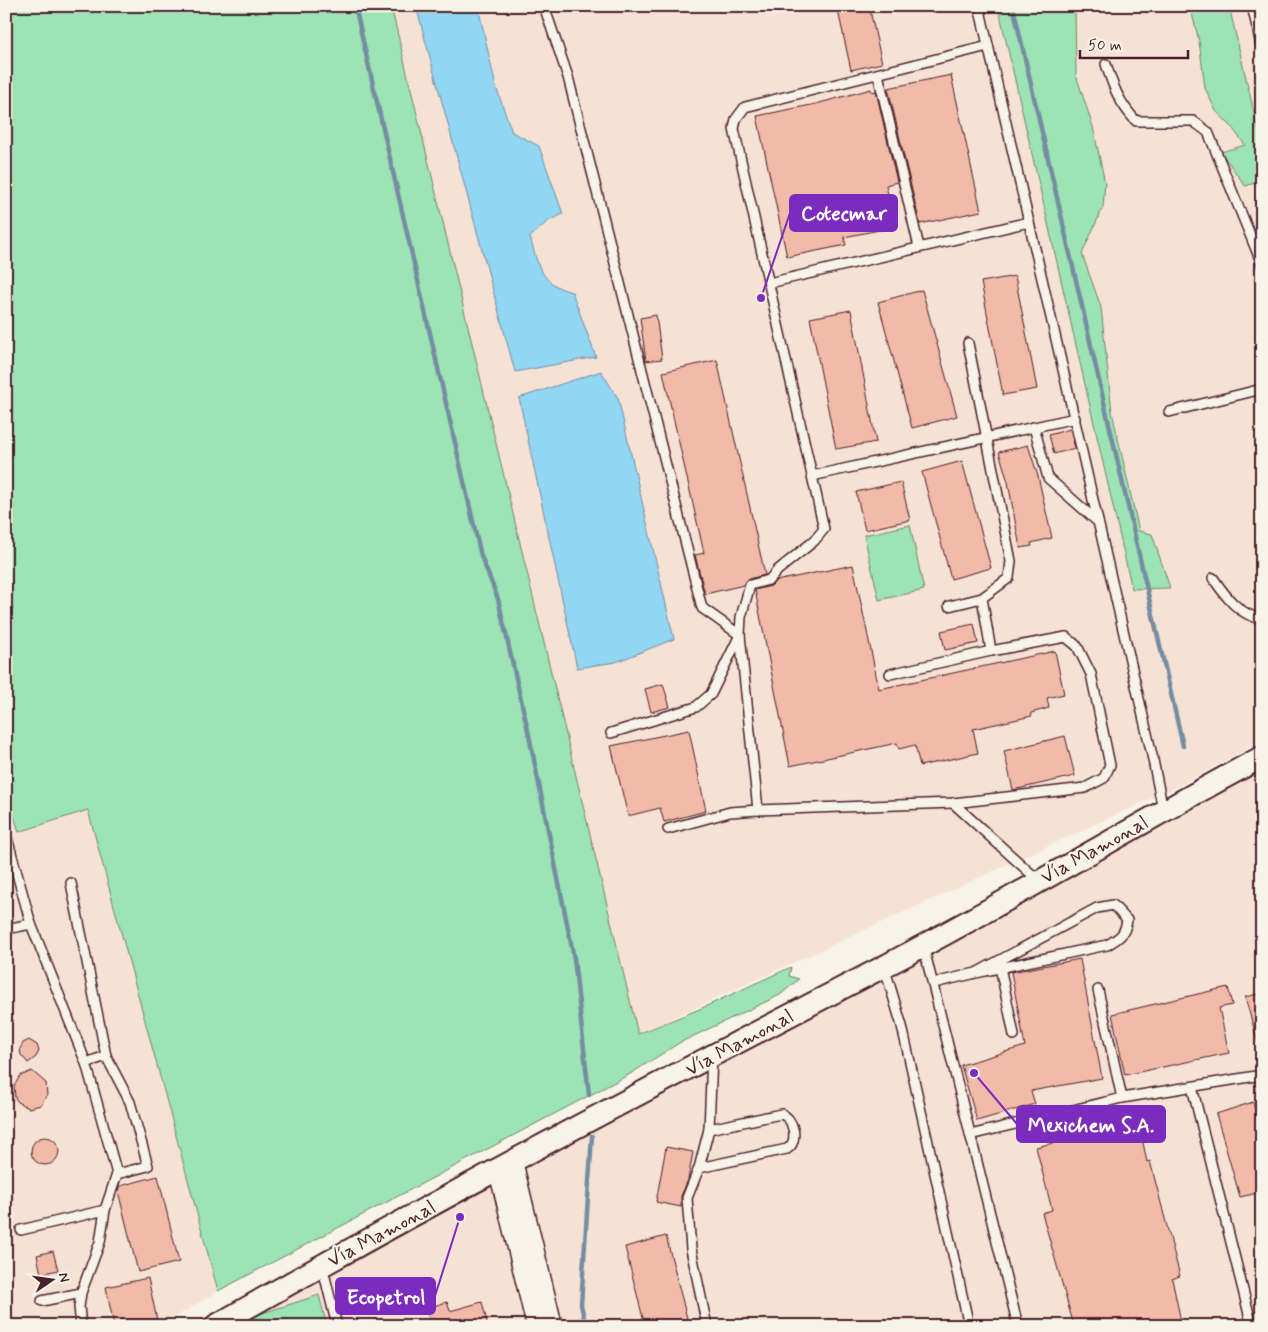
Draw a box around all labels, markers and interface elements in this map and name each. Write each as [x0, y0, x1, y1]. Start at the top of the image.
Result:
scale bar [1080, 28, 1188, 60]
text: 50 m [1088, 36, 1122, 56]
callout: Cotecmar [790, 195, 897, 231]
text: Cotecmar [801, 200, 888, 228]
street label: Vía Mamonal [1036, 810, 1153, 891]
street label: Vía Mamonal [681, 1003, 799, 1083]
callout: Mexichem S.A. [1017, 1106, 1165, 1142]
text: Mexichem S.A. [1028, 1112, 1154, 1140]
street label: Vía Mamonal [323, 1194, 441, 1274]
north arrow [28, 1254, 78, 1304]
text: N [54, 1271, 74, 1284]
callout: Ecopetrol [336, 1278, 435, 1314]
text: Ecopetrol [347, 1284, 425, 1312]

